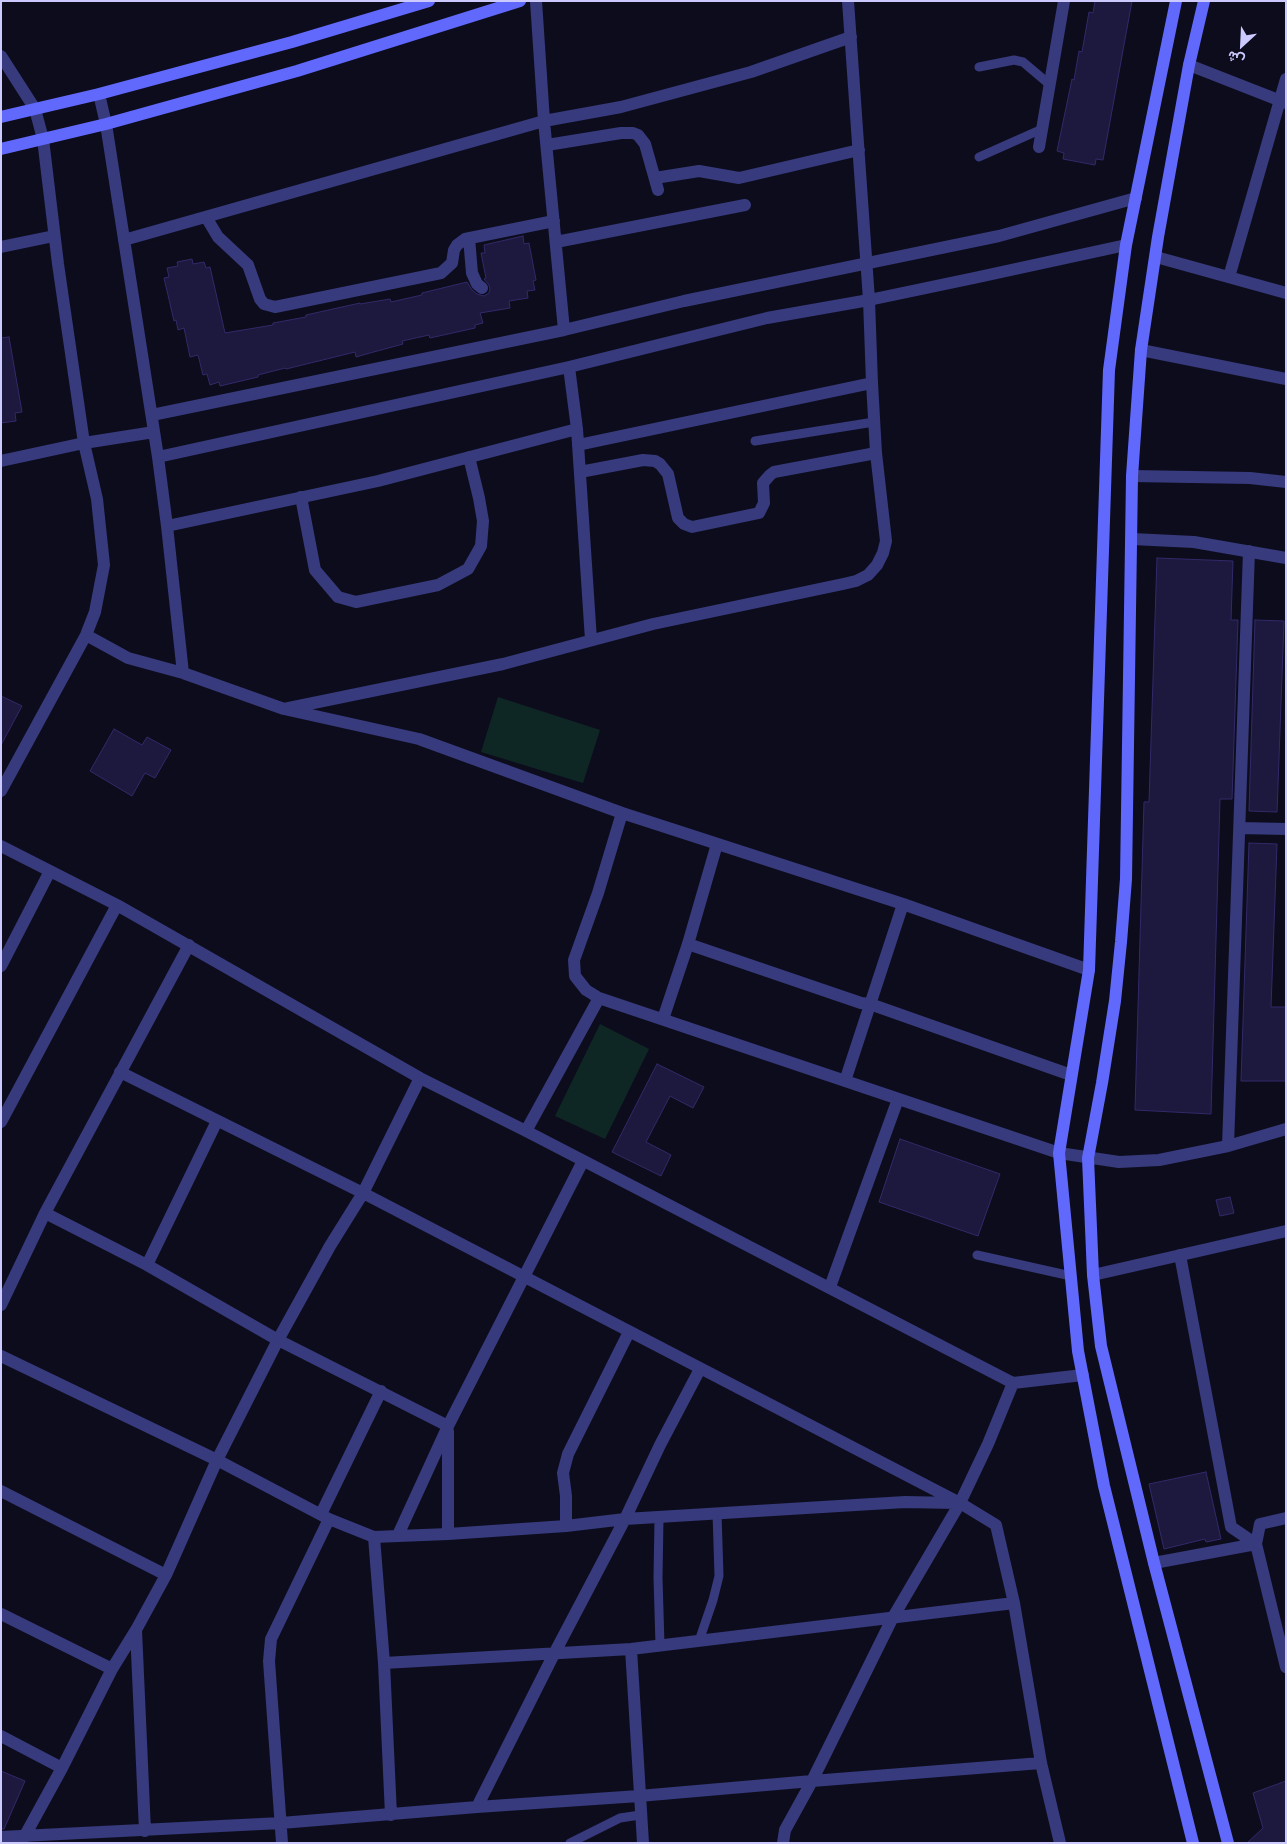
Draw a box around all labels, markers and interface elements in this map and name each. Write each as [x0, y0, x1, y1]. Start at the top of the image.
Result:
north arrow [1217, 20, 1267, 70]
text: ش [1225, 48, 1247, 69]

